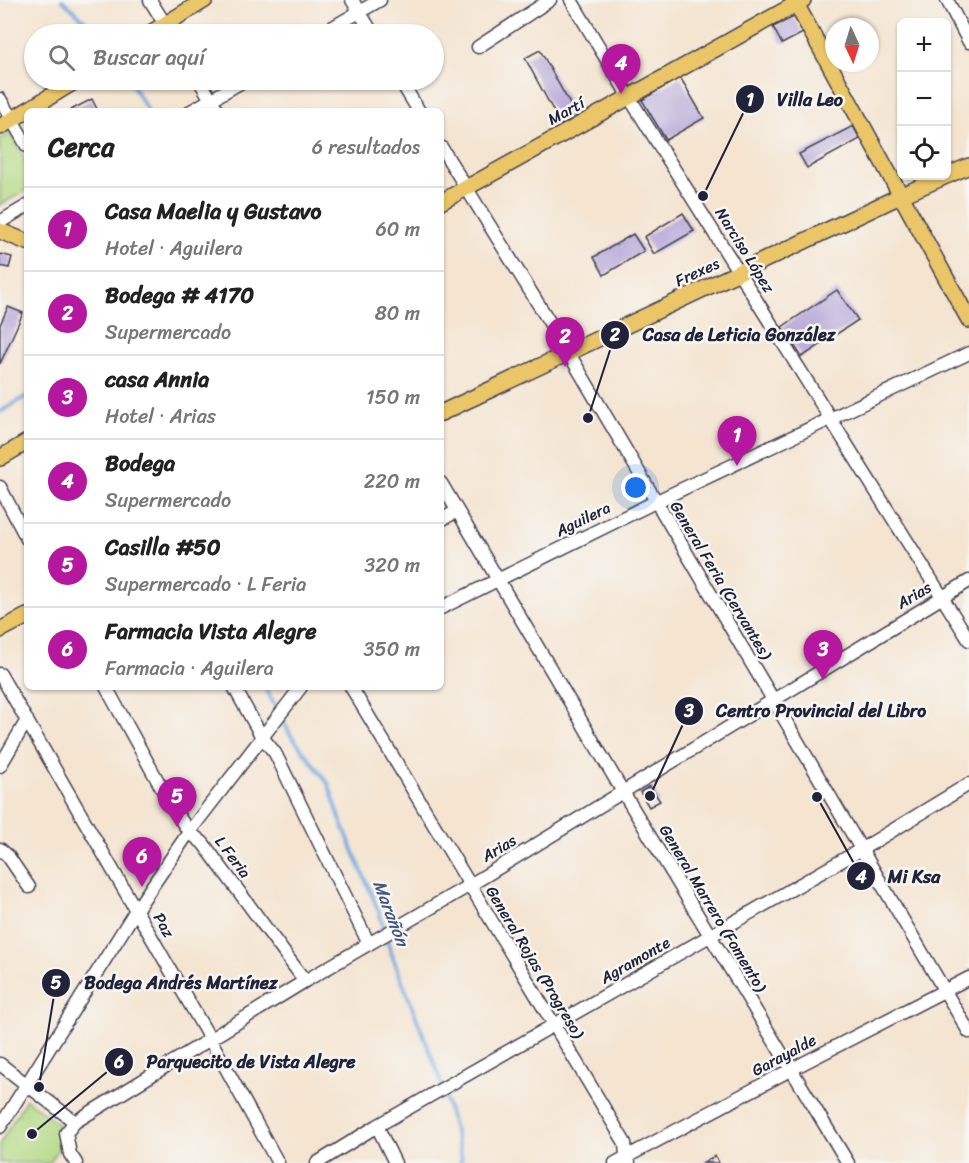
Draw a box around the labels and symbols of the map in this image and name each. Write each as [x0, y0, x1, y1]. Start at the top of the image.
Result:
north arrow [825, 18, 879, 72]
pin: 4 [602, 44, 640, 94]
callout: Villa Leo [735, 81, 855, 117]
text: 1 [746, 84, 754, 116]
text: Villa Leo [777, 84, 844, 116]
street label: Martí [542, 88, 592, 133]
street label: Narciso López [707, 201, 783, 299]
street label: Frexes [670, 249, 725, 295]
callout: Casa de Leticia González [600, 317, 848, 353]
pin: 2 [546, 318, 584, 367]
text: 2 [609, 319, 621, 351]
text: Casa de Leticia González [642, 319, 837, 351]
pin: 1 [718, 416, 756, 466]
your location [621, 473, 650, 502]
street label: Aguilera [549, 493, 616, 545]
street label: General Feria (Cervantes) [662, 495, 781, 666]
street label: Arias [890, 573, 938, 617]
pin: 3 [804, 630, 842, 680]
callout: Centro Provincial del Libro [674, 693, 939, 729]
text: 3 [683, 695, 694, 727]
text: Centro Provincial del Libro [715, 695, 926, 727]
pin: 5 [158, 778, 196, 827]
street label: General Marrero (Fomento) [651, 819, 775, 999]
street label: Arias [475, 826, 523, 870]
street label: L Feria [207, 829, 259, 885]
pin: 6 [122, 838, 162, 887]
callout: Mi Ksa [846, 858, 953, 894]
text: 4 [854, 861, 867, 893]
text: Mi Ksa [887, 861, 941, 893]
water label: Marañón [364, 875, 419, 953]
street label: General Rojas (Progreso) [478, 880, 593, 1045]
street label: Paz [145, 907, 183, 944]
street label: Agramonte [594, 928, 676, 992]
callout: Bodega Andrés Martínez [41, 965, 290, 1001]
text: 5 [51, 967, 62, 999]
text: Bodega Andrés Martínez [84, 967, 279, 999]
street label: Garayalde [746, 1026, 822, 1084]
callout: Parquecito de Vista Alegre [104, 1044, 369, 1080]
text: 6 [113, 1046, 124, 1078]
text: Parquecito de Vista Alegre [147, 1046, 356, 1078]

